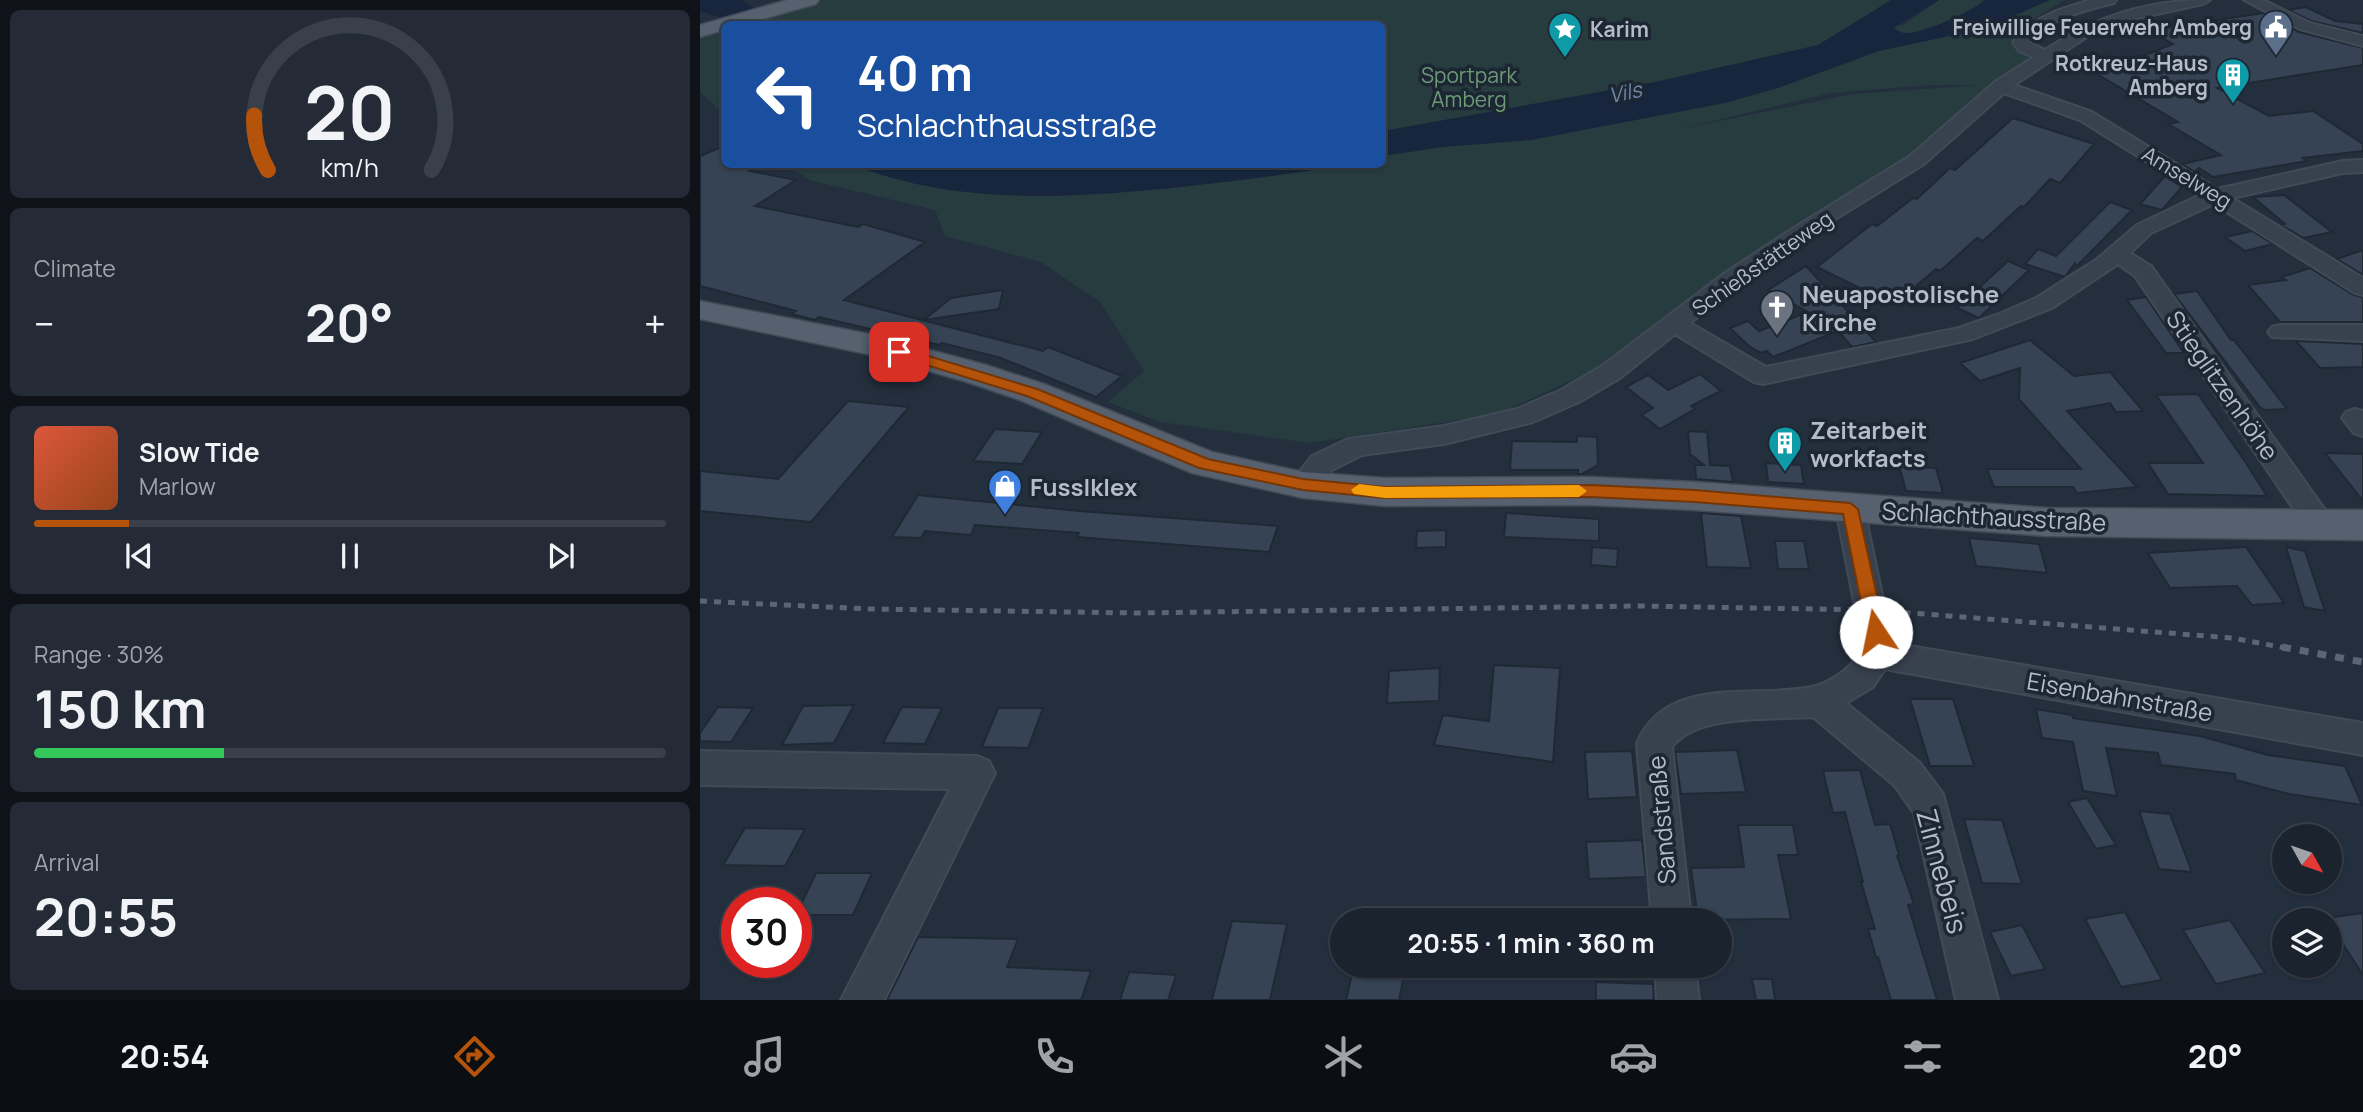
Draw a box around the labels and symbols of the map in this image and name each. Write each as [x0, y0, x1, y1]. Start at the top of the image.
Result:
public building icon: Freiwillige Feuerwehr Amberg [2257, 8, 2295, 57]
place icon: Karim [1546, 10, 1584, 59]
place label: Freiwillige Feuerwehr Amberg [1952, 13, 2252, 41]
place label: Karim [1590, 15, 1649, 43]
place label: Rotkreuz-Haus Amberg [2055, 49, 2208, 101]
building icon: Rotkreuz-Haus Amberg [2214, 56, 2252, 105]
park label: Sportpark Amberg [1421, 61, 1518, 113]
water label: Vils [1606, 74, 1646, 109]
street label: Amselweg [2137, 139, 2237, 215]
street label: Schießstätteweg [1686, 204, 1838, 322]
place label: Neuapostolische Kirche [1802, 277, 1999, 338]
church icon: Neuapostolische Kirche [1758, 288, 1796, 337]
street label: Stieglitzenhöhe [2159, 304, 2287, 466]
pin [869, 322, 929, 382]
place label: Zeitarbeit workfacts [1810, 413, 1927, 474]
building icon: Zeitarbeit workfacts [1766, 424, 1804, 473]
shop icon: Fusslklex [986, 467, 1024, 516]
place label: Fusslklex [1030, 470, 1138, 503]
street label: Schlachthausstraße [1881, 494, 2107, 538]
position arrow [1839, 595, 1913, 669]
street label: Eisenbahnstraße [2025, 663, 2215, 729]
street label: Sandstraße [1639, 754, 1683, 886]
street label: Zinnebeis [1908, 805, 1978, 937]
north arrow [2272, 824, 2342, 894]
speed limit sign: 30 [721, 887, 812, 978]

